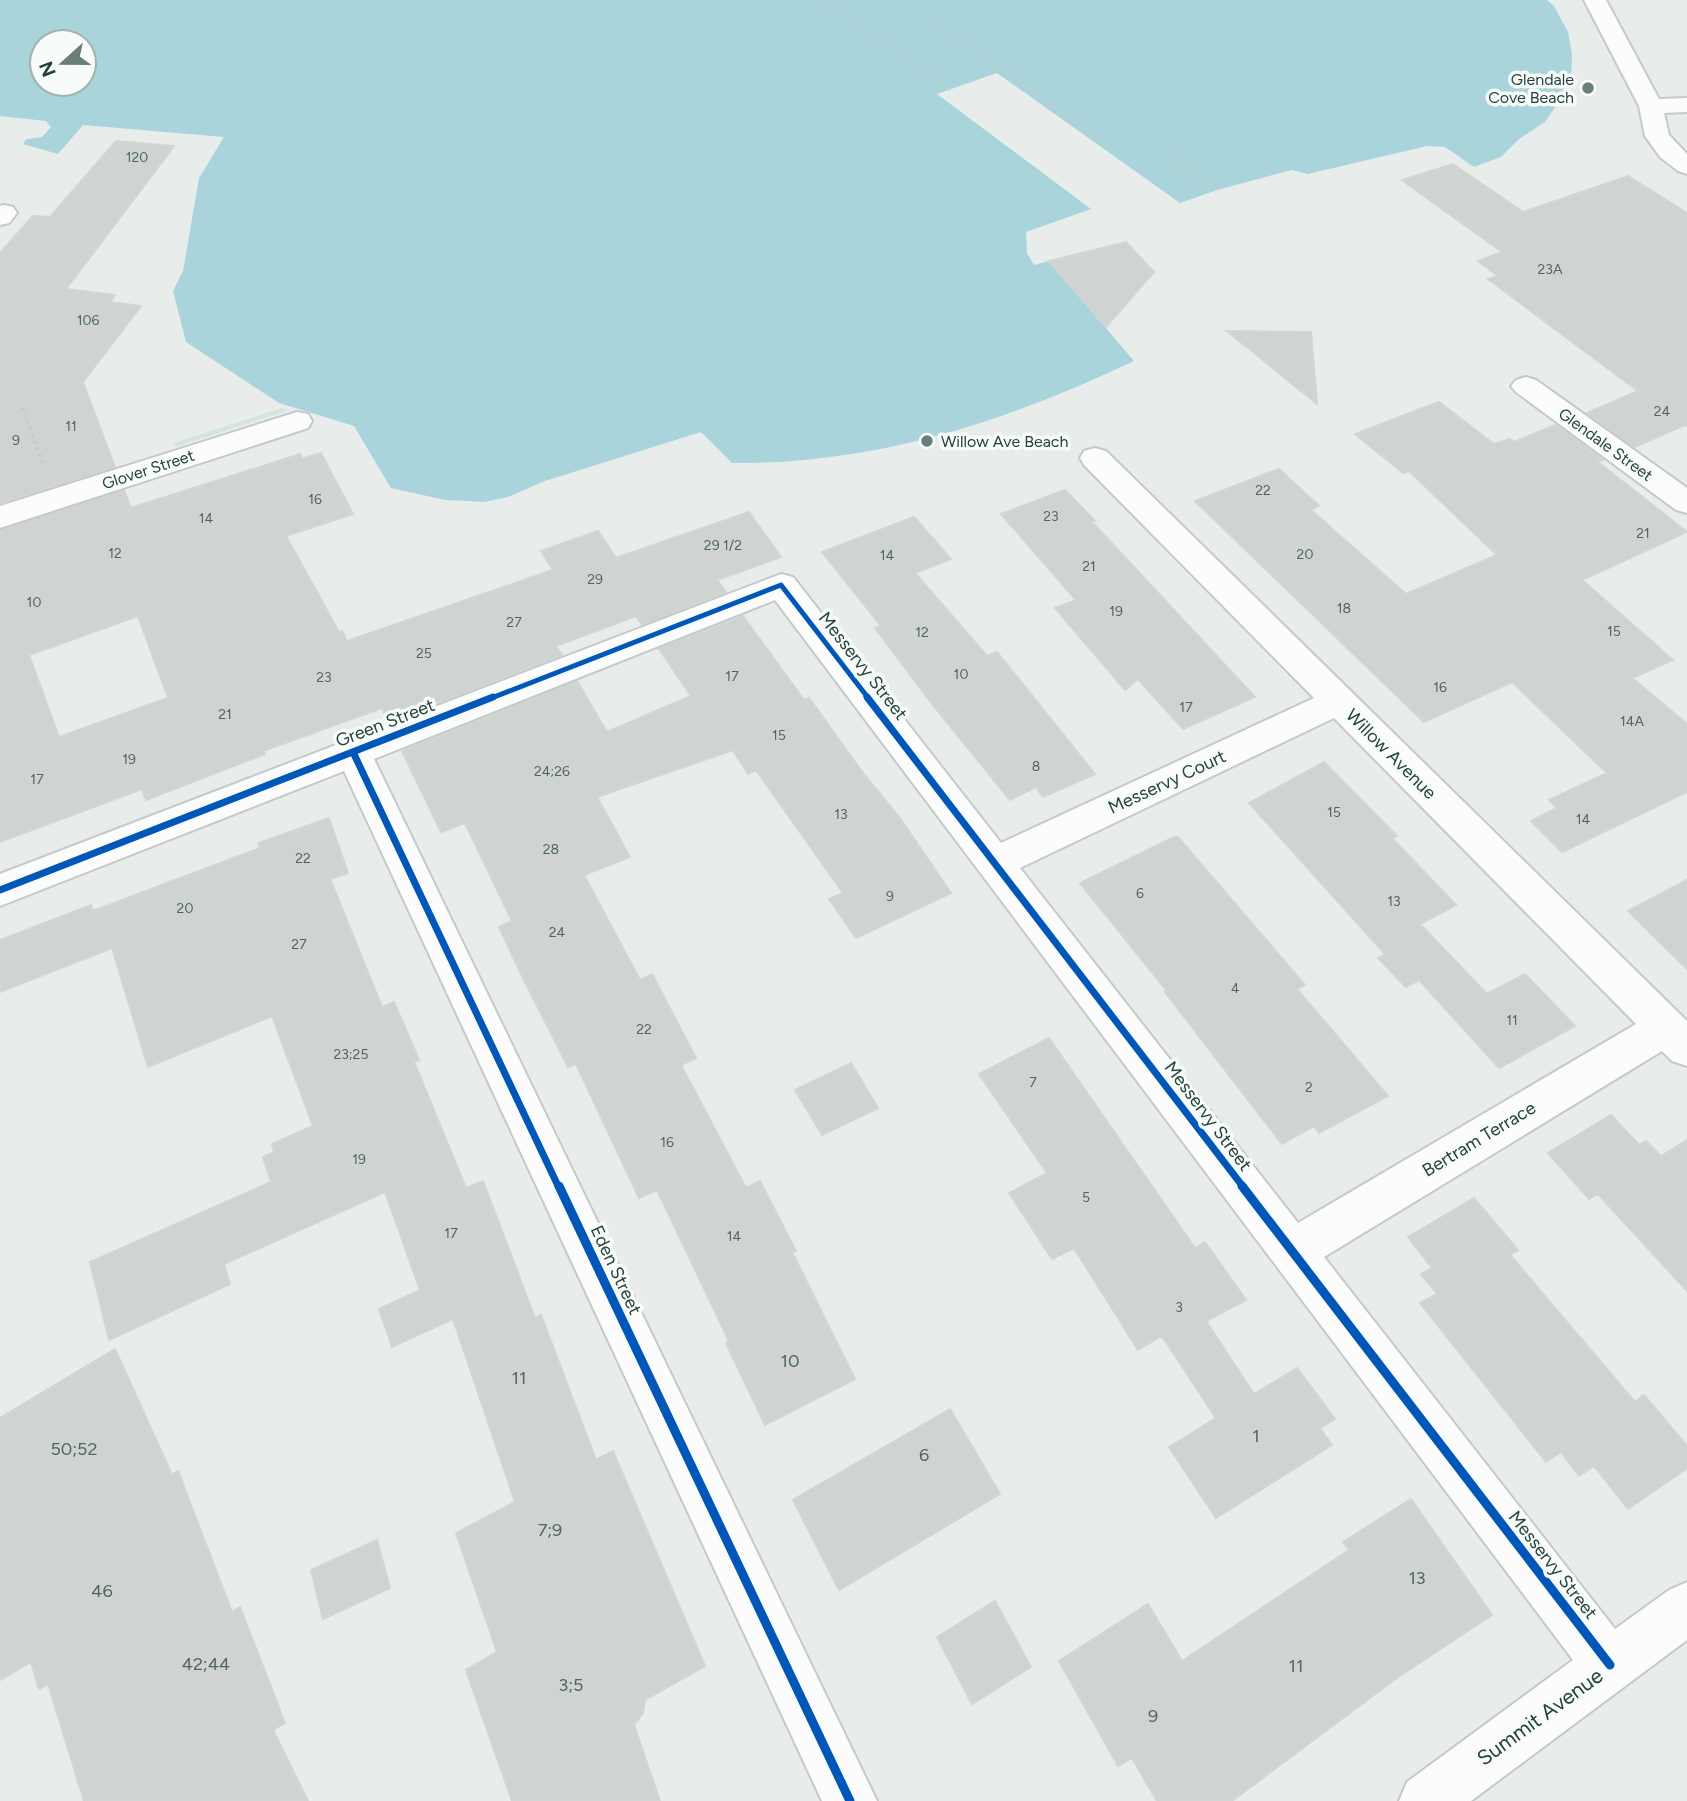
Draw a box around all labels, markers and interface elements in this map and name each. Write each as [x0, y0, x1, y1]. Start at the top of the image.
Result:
north arrow [28, 28, 98, 98]
text: N [34, 58, 61, 80]
place label: Glendale Cove Beach [1488, 70, 1574, 107]
marker: Glendale Cove Beach [1580, 80, 1596, 96]
house number: 120 [126, 149, 148, 166]
house number: 23A [1538, 261, 1563, 278]
house number: 106 [77, 312, 99, 329]
house number: 24 [1654, 403, 1671, 420]
street label: Glendale Street [1555, 404, 1657, 485]
house number: 11 [65, 418, 77, 435]
house number: 9 [12, 432, 20, 449]
place label: Willow Ave Beach [941, 432, 1068, 451]
marker: Willow Ave Beach [919, 433, 935, 449]
street label: Glover Street [100, 446, 197, 493]
house number: 22 [1255, 482, 1271, 499]
house number: 16 [308, 491, 322, 508]
house number: 23 [1043, 508, 1059, 525]
house number: 14 [199, 510, 214, 527]
house number: 21 [1636, 525, 1650, 542]
house number: 29 1/2 [704, 537, 742, 554]
house number: 12 [108, 545, 122, 562]
house number: 20 [1297, 546, 1313, 563]
house number: 14 [880, 547, 895, 564]
house number: 21 [1082, 558, 1096, 575]
house number: 29 [587, 571, 603, 588]
house number: 10 [27, 594, 41, 611]
house number: 18 [1337, 600, 1351, 617]
house number: 19 [1109, 603, 1123, 620]
street label: Messervy Street [814, 607, 912, 725]
house number: 27 [506, 614, 522, 631]
house number: 15 [1607, 623, 1621, 640]
house number: 12 [915, 624, 929, 641]
house number: 25 [416, 645, 432, 662]
house number: 10 [954, 666, 968, 683]
house number: 17 [725, 668, 739, 685]
house number: 23 [316, 669, 332, 686]
house number: 16 [1433, 679, 1447, 696]
street label: Green Street [332, 694, 438, 752]
house number: 17 [1179, 699, 1193, 716]
street label: Willow Avenue [1341, 704, 1441, 804]
house number: 21 [218, 706, 232, 723]
house number: 14A [1620, 713, 1644, 730]
house number: 15 [772, 727, 786, 744]
street label: Messervy Court [1105, 745, 1230, 819]
house number: 19 [122, 751, 136, 768]
house number: 8 [1032, 758, 1040, 775]
house number: 24;26 [534, 763, 570, 780]
house number: 17 [30, 771, 44, 788]
house number: 15 [1327, 804, 1341, 821]
house number: 13 [834, 806, 848, 823]
house number: 14 [1576, 811, 1591, 828]
house number: 28 [543, 841, 559, 858]
house number: 22 [295, 850, 311, 867]
house number: 6 [1136, 885, 1144, 902]
house number: 9 [886, 888, 894, 905]
house number: 13 [1387, 893, 1401, 910]
house number: 20 [177, 900, 193, 917]
house number: 24 [549, 924, 566, 941]
house number: 27 [291, 936, 307, 953]
house number: 4 [1231, 980, 1240, 997]
house number: 11 [1506, 1012, 1518, 1029]
house number: 22 [636, 1021, 652, 1038]
house number: 23;25 [334, 1046, 368, 1063]
street label: Messervy Street [1160, 1057, 1256, 1175]
house number: 7 [1029, 1074, 1037, 1091]
house number: 2 [1305, 1079, 1313, 1096]
street label: Bertram Terrace [1418, 1096, 1540, 1181]
house number: 16 [660, 1134, 674, 1151]
house number: 19 [352, 1151, 366, 1168]
house number: 5 [1082, 1189, 1090, 1206]
street label: Eden Street [586, 1222, 646, 1318]
house number: 17 [444, 1225, 458, 1242]
house number: 14 [727, 1228, 742, 1245]
house number: 3 [1175, 1299, 1183, 1316]
house number: 10 [781, 1350, 799, 1372]
house number: 11 [512, 1367, 526, 1389]
house number: 1 [1252, 1425, 1260, 1447]
house number: 50;52 [51, 1438, 97, 1460]
house number: 6 [919, 1444, 929, 1466]
street label: Messervy Street [1504, 1506, 1602, 1624]
house number: 7;9 [538, 1519, 562, 1541]
house number: 13 [1408, 1567, 1426, 1589]
house number: 46 [91, 1580, 113, 1602]
house number: 42;44 [182, 1653, 230, 1675]
house number: 11 [1289, 1655, 1303, 1677]
street label: Summit Avenue [1472, 1663, 1607, 1771]
house number: 3;5 [559, 1674, 583, 1696]
house number: 9 [1148, 1705, 1158, 1727]

